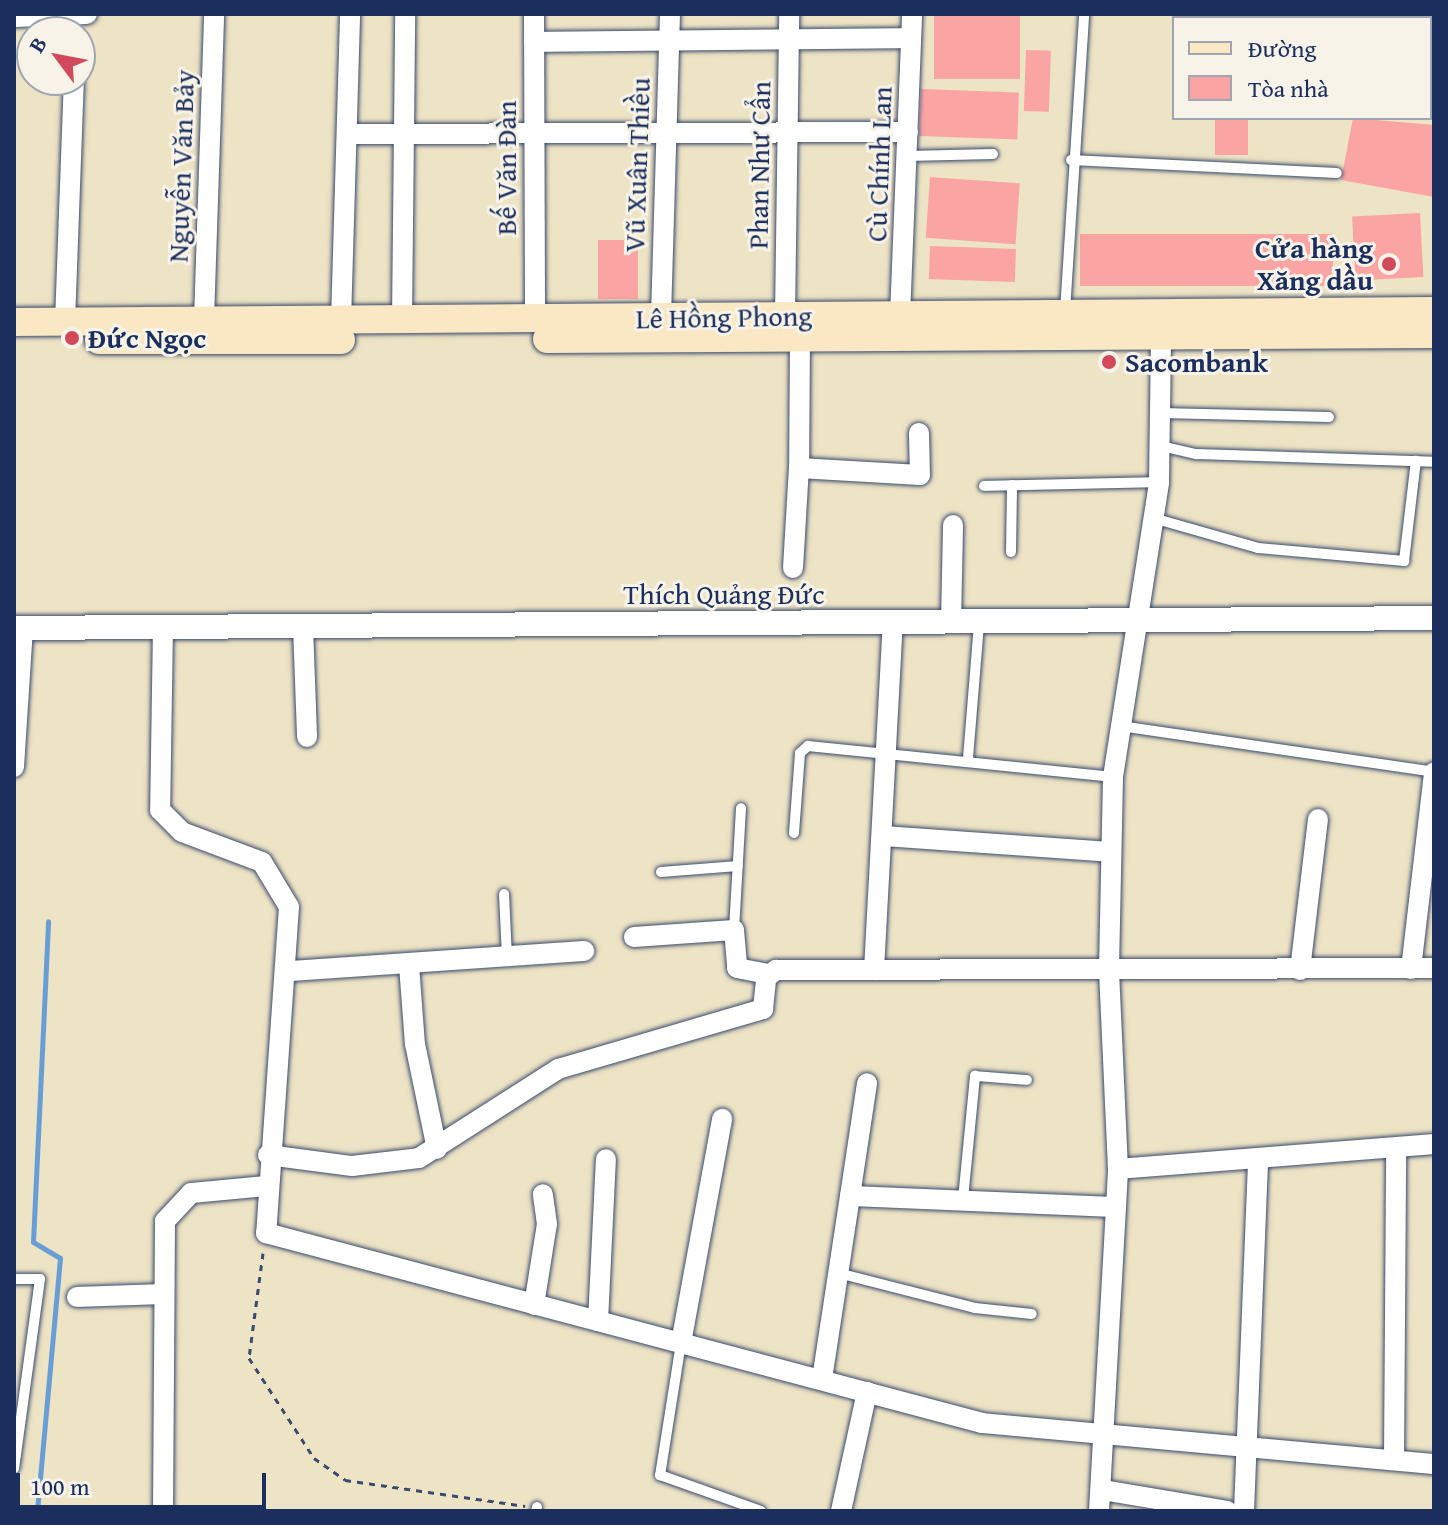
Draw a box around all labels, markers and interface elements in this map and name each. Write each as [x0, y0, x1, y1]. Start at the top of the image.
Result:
north arrow [16, 16, 96, 96]
legend [1172, 16, 1432, 120]
text: B [20, 30, 55, 59]
text: Đường [1248, 31, 1317, 66]
street label: Nguyễn Văn Bảy [161, 69, 201, 263]
text: Tòa nhà [1248, 71, 1329, 106]
street label: Vũ Xuân Thiều [617, 77, 657, 253]
street label: Phan Như Cẩn [741, 81, 777, 249]
street label: Cù Chính Lan [859, 86, 899, 242]
street label: Bế Văn Đàn [489, 101, 523, 235]
place label: Cửa hàng Xăng dầu [1255, 231, 1373, 297]
marker: Cửa hàng Xăng dầu [1380, 255, 1398, 273]
street label: Lê Hồng Phong [636, 299, 812, 335]
place label: Đức Ngọc [88, 321, 206, 355]
marker: Đức Ngọc [63, 329, 81, 347]
place label: Sacombank [1125, 345, 1268, 379]
marker: Sacombank [1100, 353, 1118, 371]
street label: Thích Quảng Đức [623, 577, 825, 611]
scale bar [20, 1457, 270, 1507]
text: 100 m [30, 1469, 90, 1504]

